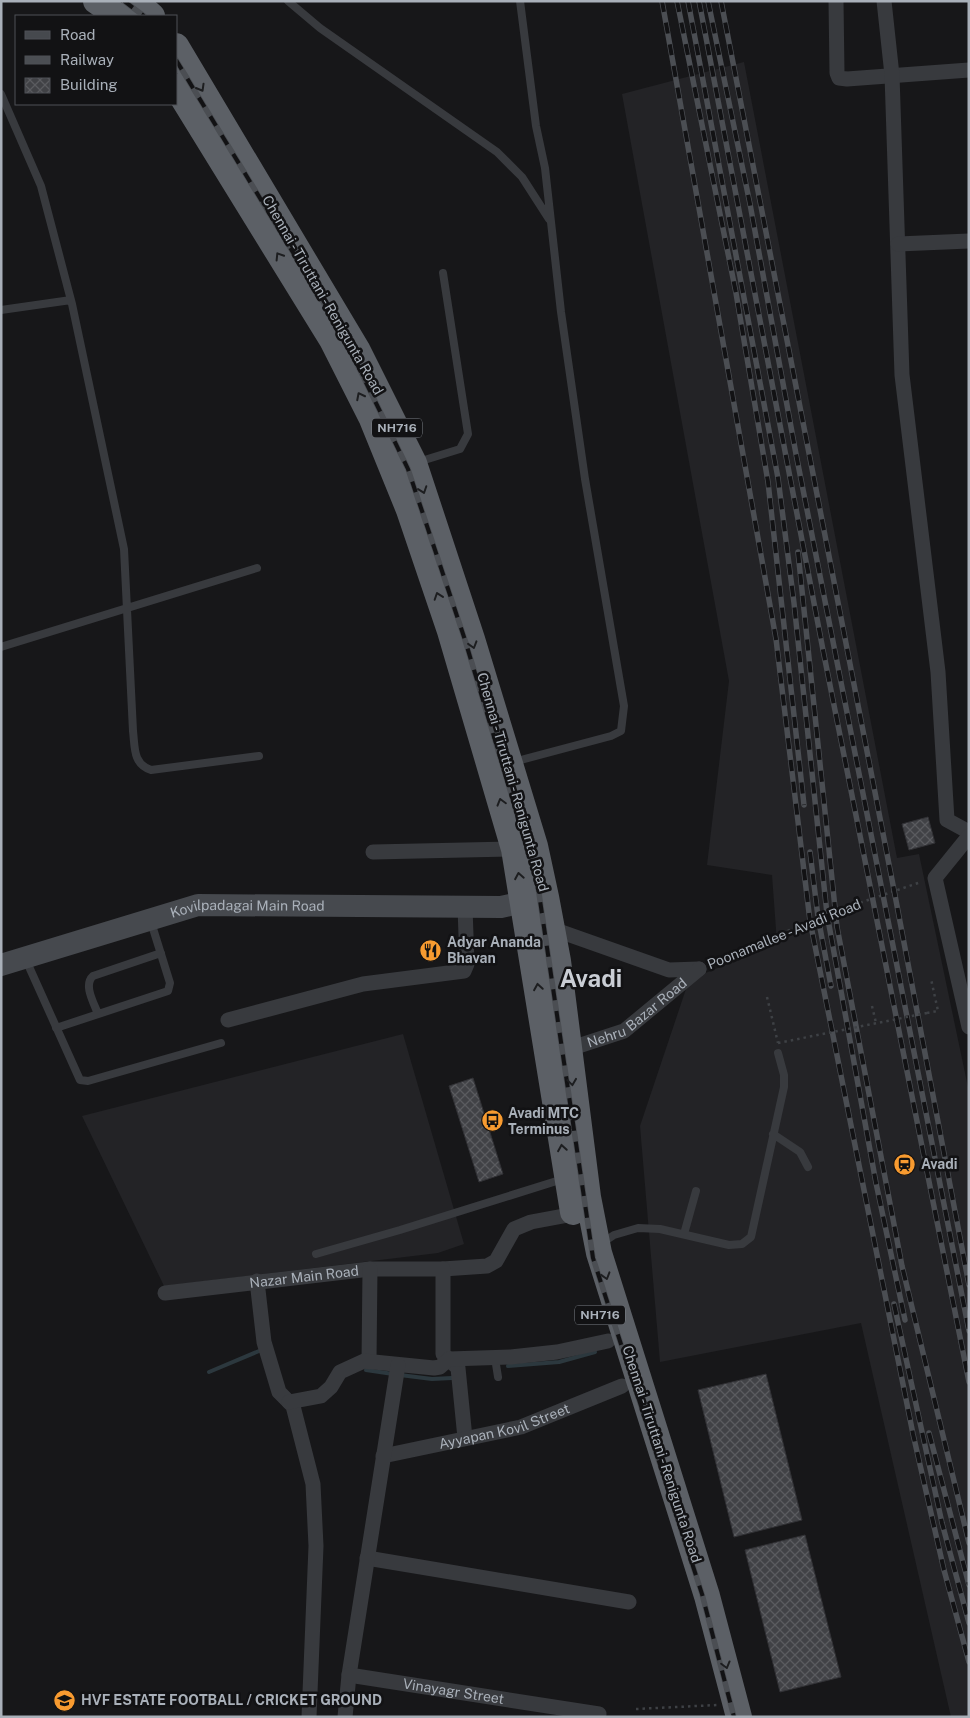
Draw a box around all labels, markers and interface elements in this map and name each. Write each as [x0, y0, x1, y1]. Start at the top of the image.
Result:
legend [15, 15, 178, 105]
text: Road [60, 26, 96, 43]
text: Railway [60, 51, 114, 68]
text: Building [60, 76, 118, 93]
one-way arrow [195, 82, 205, 91]
street label: Chennai - Tiruttani - Renigunta Road [259, 193, 387, 397]
one-way arrow [276, 252, 286, 261]
one-way arrow [356, 392, 366, 401]
road number: NH716 [372, 418, 422, 438]
one-way arrow [417, 485, 427, 494]
one-way arrow [434, 593, 444, 601]
one-way arrow [468, 640, 478, 648]
street label: Chennai - Tiruttani - Renigunta Road [474, 671, 552, 893]
one-way arrow [496, 798, 507, 806]
one-way arrow [515, 871, 525, 880]
street label: Poonamallee - Avadi Road [705, 896, 863, 972]
street label: Kovilpadagai Main Road [168, 897, 325, 921]
place label: Adyar Ananda Bhavan [447, 934, 541, 966]
restaurant icon: Adyar Ananda Bhavan [419, 938, 443, 962]
district label: Avadi [560, 964, 622, 992]
street label: Nehru Bazar Road [585, 975, 690, 1051]
one-way arrow [533, 983, 543, 992]
one-way arrow [567, 1077, 577, 1086]
place label: Avadi MTC Terminus [508, 1105, 579, 1137]
bus stop icon: Avadi MTC Terminus [480, 1109, 504, 1133]
one-way arrow [558, 1143, 568, 1152]
station icon: Avadi [893, 1152, 917, 1176]
place label: Avadi [921, 1156, 957, 1172]
street label: Nazar Main Road [248, 1262, 360, 1291]
one-way arrow [600, 1271, 610, 1280]
road number: NH716 [575, 1306, 625, 1324]
street label: Chennai - Tiruttani - Renigunta Road [619, 1343, 705, 1565]
street label: Ayyapan Kovil Street [437, 1400, 572, 1452]
one-way arrow [720, 1661, 730, 1669]
street label: Vinayagr Street [402, 1676, 505, 1707]
school or university icon: HVF ESTATE FOOTBALL / CRICKET GROUND [53, 1688, 77, 1712]
place label: HVF ESTATE FOOTBALL / CRICKET GROUND [81, 1692, 382, 1708]

